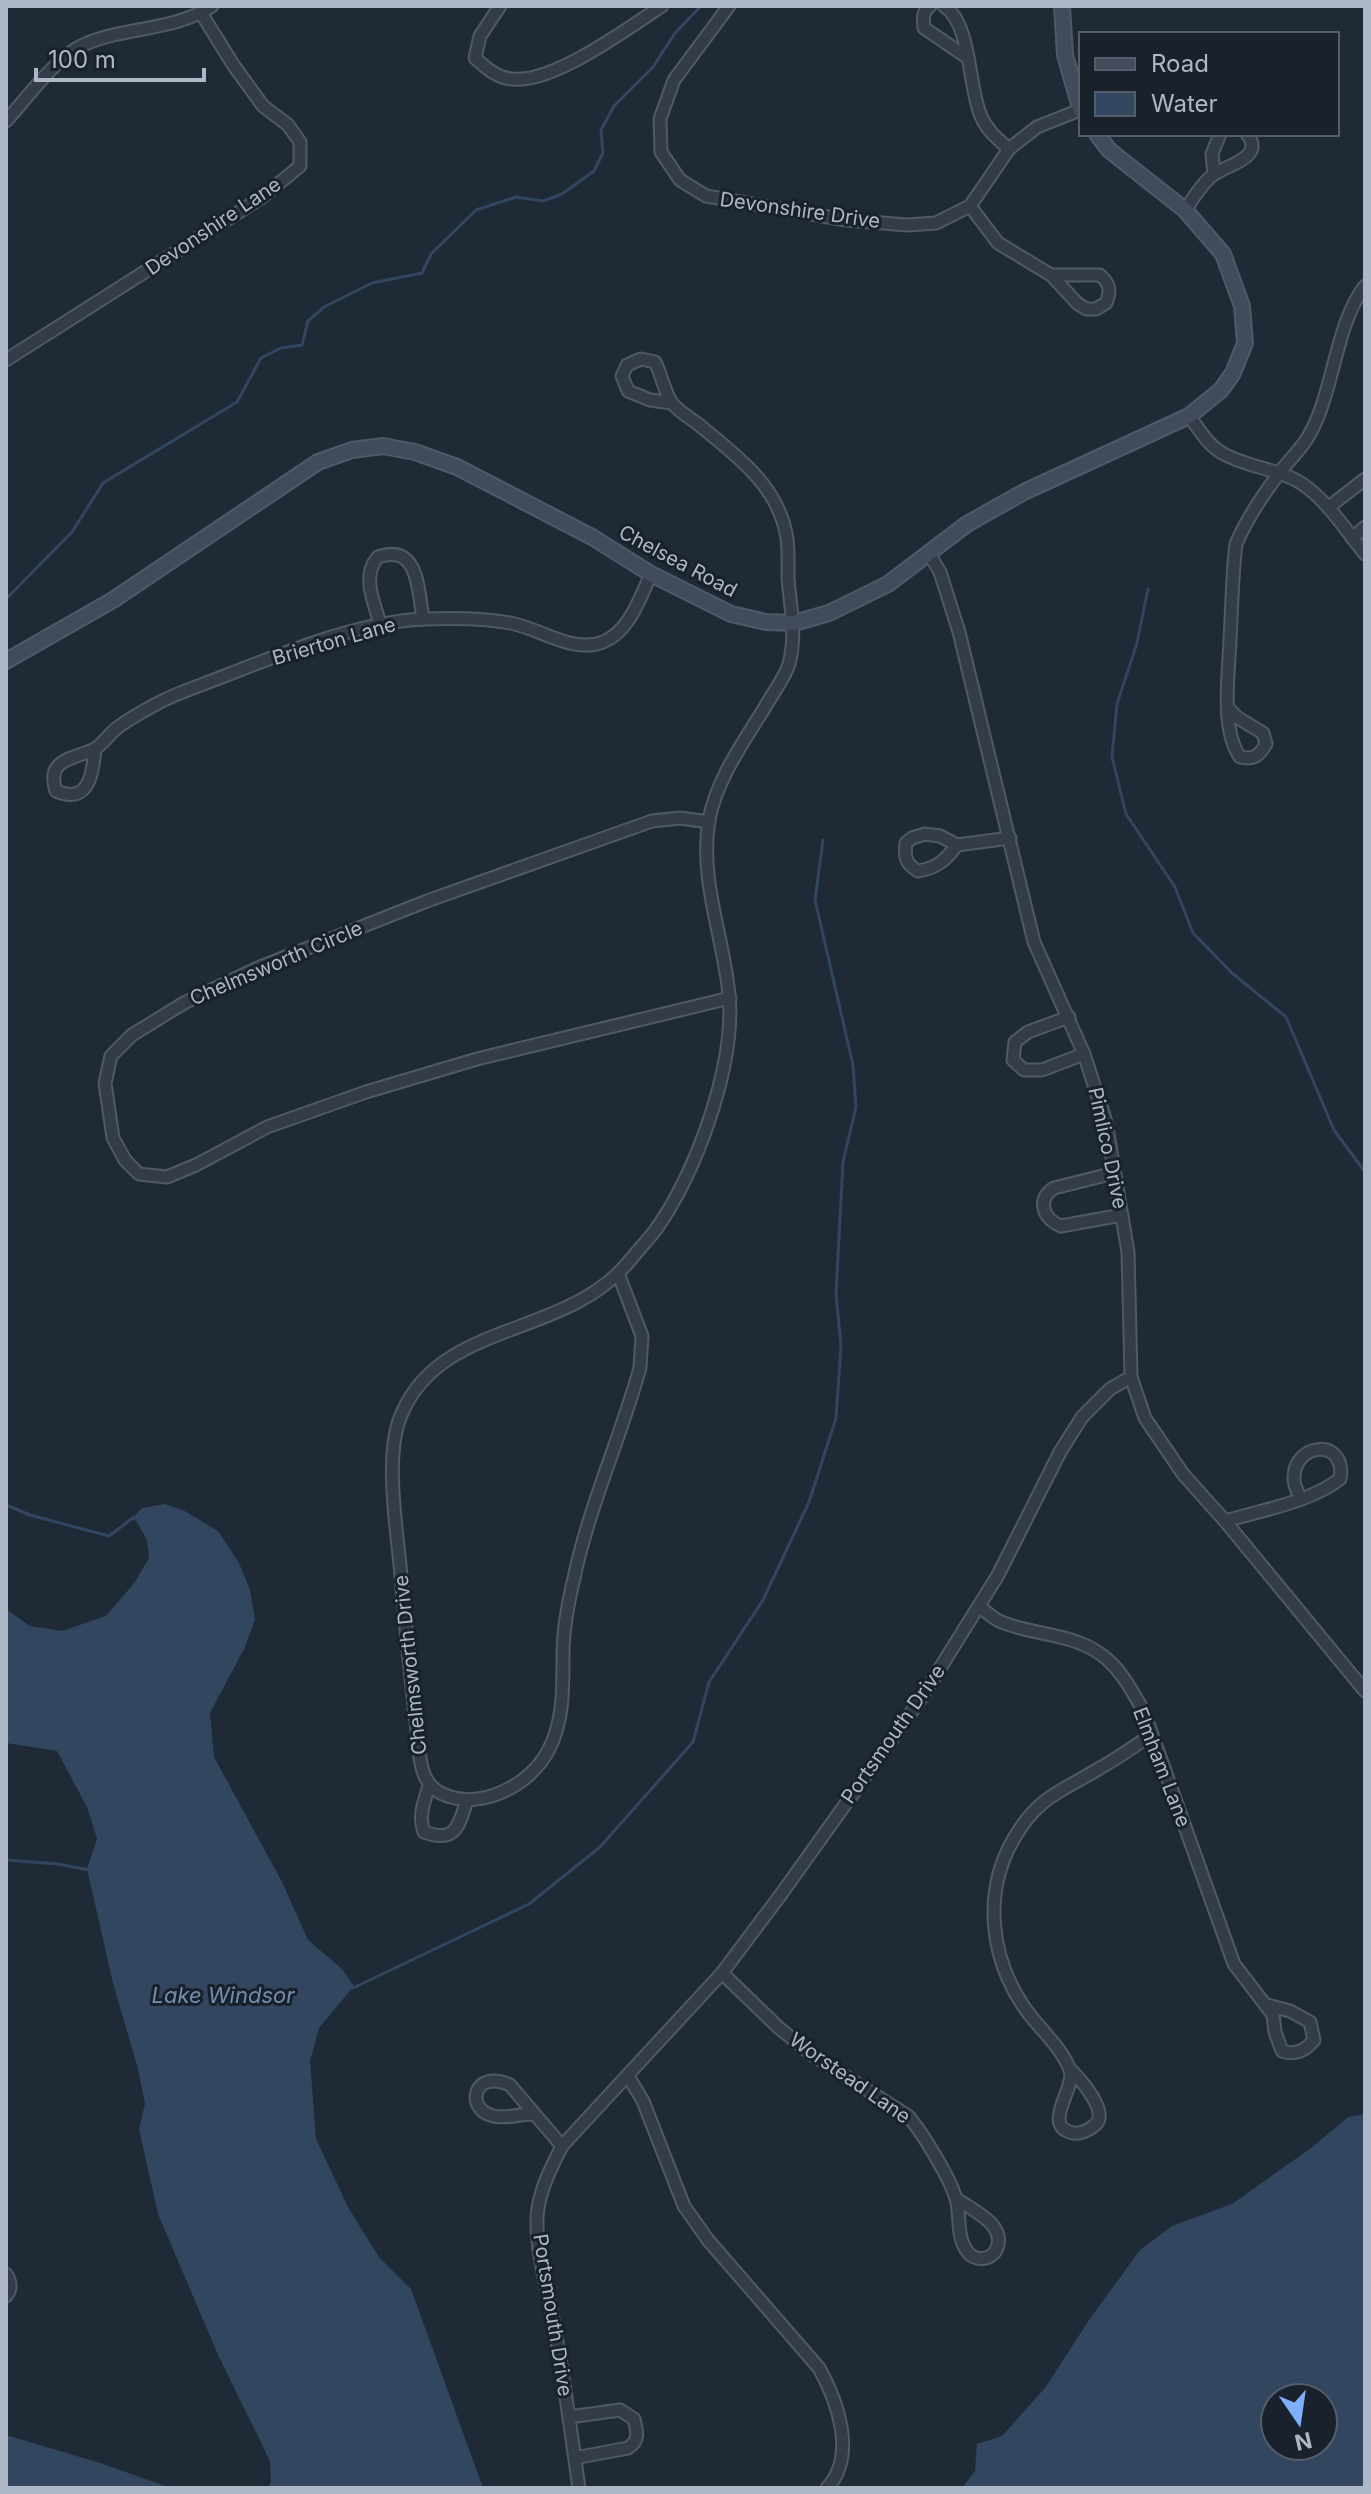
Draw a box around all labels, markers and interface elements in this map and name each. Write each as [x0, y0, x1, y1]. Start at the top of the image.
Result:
scale bar [36, 32, 204, 82]
legend [1079, 32, 1339, 136]
text: 100 m [48, 45, 116, 74]
text: Road [1151, 49, 1209, 78]
text: Water [1151, 89, 1218, 118]
street label: Devonshire Lane [141, 172, 285, 280]
street label: Devonshire Drive [718, 187, 882, 233]
street label: Chelsea Road [615, 520, 741, 602]
street label: Brierton Lane [270, 612, 398, 670]
street label: Chelmsworth Circle [186, 916, 366, 1010]
street label: Pimlico Drive [1083, 1085, 1133, 1211]
street label: Chelmsworth Drive [389, 1574, 431, 1756]
street label: Portsmouth Drive [836, 1660, 950, 1808]
street label: Elmham Lane [1128, 1704, 1196, 1830]
water label: Lake Windsor [152, 1982, 295, 2008]
street label: Worstead Lane [785, 2027, 915, 2129]
street label: Portsmouth Drive [528, 2232, 578, 2398]
north arrow [1259, 2382, 1339, 2462]
text: N [1292, 2427, 1315, 2456]

